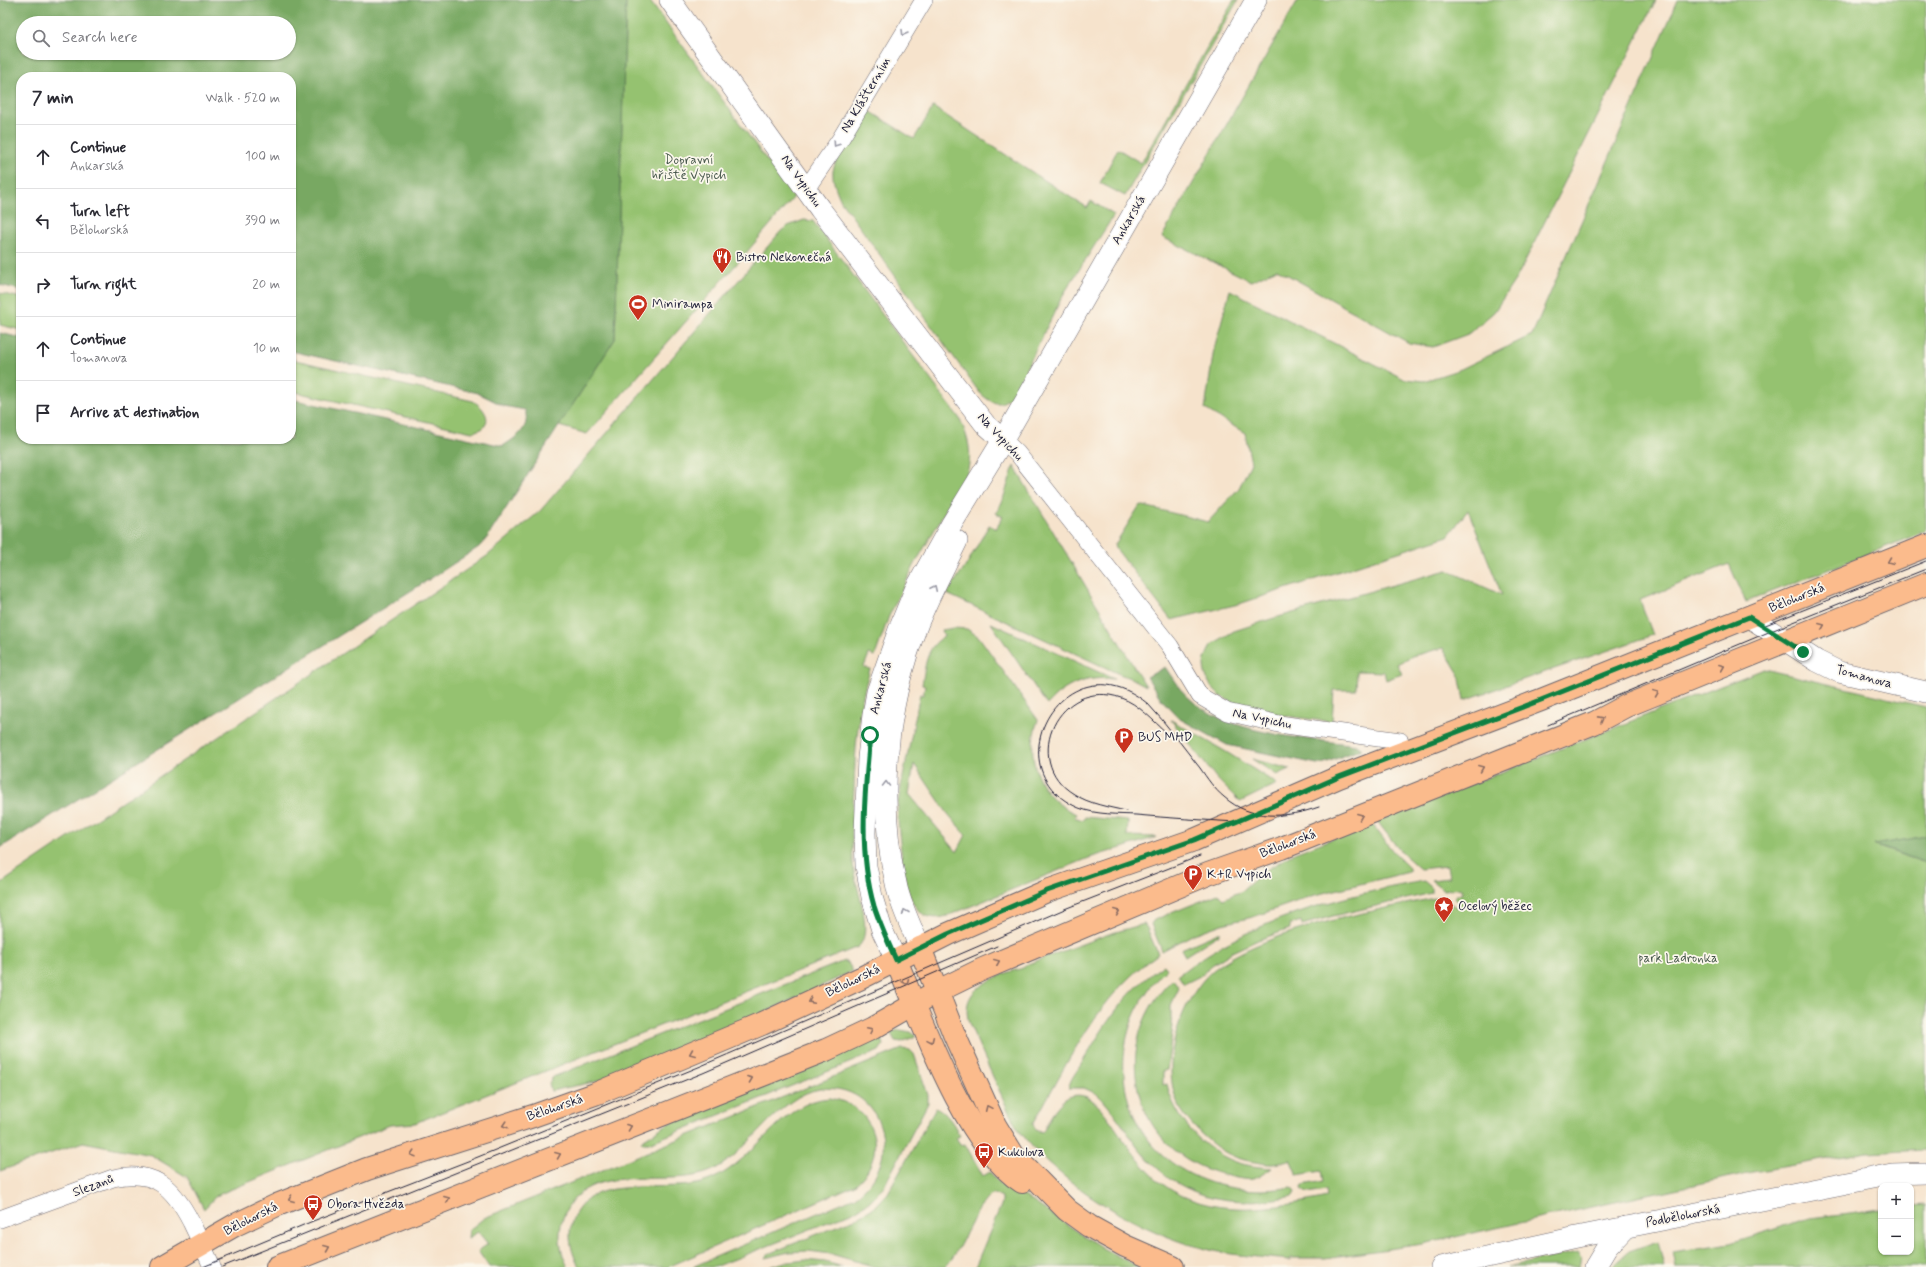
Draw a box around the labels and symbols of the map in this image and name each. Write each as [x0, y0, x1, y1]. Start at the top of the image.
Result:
one-way arrow [901, 29, 909, 36]
street label: Na Klášterním [837, 54, 895, 136]
one-way arrow [833, 140, 841, 147]
park label: Dopravní hřiště Vypich [652, 152, 726, 184]
street label: Na Vypichu [777, 152, 825, 211]
street label: Ankarská [1108, 192, 1150, 248]
restaurant icon: Bistro Nekonečná [711, 246, 733, 274]
place label: Bistro Nekonečná [736, 249, 831, 266]
sports icon: Minirampa [627, 293, 649, 321]
place label: Minirampa [652, 296, 713, 313]
street label: Na Vypichu [973, 409, 1027, 465]
one-way arrow [1886, 556, 1893, 564]
street label: Bělohorská [1767, 579, 1827, 617]
one-way arrow [929, 585, 937, 592]
one-way arrow [1818, 623, 1825, 631]
route end [1794, 643, 1812, 661]
street label: Ankarská [866, 660, 896, 716]
street label: Tomanova [1834, 661, 1894, 693]
one-way arrow [1718, 663, 1725, 671]
one-way arrow [1652, 690, 1659, 698]
street label: Na Vypichu [1231, 704, 1293, 734]
one-way arrow [1597, 716, 1605, 724]
route start [861, 726, 879, 744]
parking icon: BUS MHD [1113, 726, 1135, 754]
place label: BUS MHD [1138, 729, 1192, 746]
one-way arrow [1477, 765, 1485, 773]
one-way arrow [882, 781, 890, 787]
one-way arrow [1356, 813, 1364, 821]
street label: Bělohorská [1258, 826, 1318, 862]
parking icon: K+R Vypich [1182, 863, 1204, 891]
place label: K+R Vypich [1207, 866, 1271, 883]
place icon: Ocelový běžec [1433, 895, 1455, 923]
place label: Ocelový běžec [1458, 898, 1532, 915]
one-way arrow [902, 908, 910, 916]
one-way arrow [1113, 909, 1121, 917]
park label: park Ladronka [1638, 950, 1718, 967]
one-way arrow [994, 959, 1001, 967]
street label: Bělohorská [823, 960, 883, 1002]
one-way arrow [901, 979, 909, 986]
one-way arrow [807, 996, 815, 1004]
one-way arrow [866, 1027, 874, 1035]
one-way arrow [926, 1037, 934, 1044]
one-way arrow [688, 1049, 695, 1057]
one-way arrow [747, 1076, 754, 1084]
street label: Bělohorská [524, 1090, 586, 1126]
one-way arrow [985, 1105, 993, 1113]
one-way arrow [502, 1120, 509, 1129]
one-way arrow [626, 1123, 633, 1131]
bus stop icon: Kukulova [973, 1141, 995, 1169]
place label: Kukulova [998, 1144, 1045, 1161]
one-way arrow [410, 1149, 417, 1158]
one-way arrow [554, 1151, 561, 1159]
street label: Slezanů [70, 1171, 116, 1201]
bus stop icon: Obora Hvězda [302, 1193, 324, 1221]
one-way arrow [288, 1195, 295, 1203]
place label: Obora Hvězda [327, 1196, 405, 1213]
one-way arrow [444, 1196, 451, 1204]
street label: Bělohorská [221, 1198, 281, 1240]
street label: Podbělohorská [1644, 1200, 1722, 1232]
one-way arrow [323, 1244, 330, 1252]

